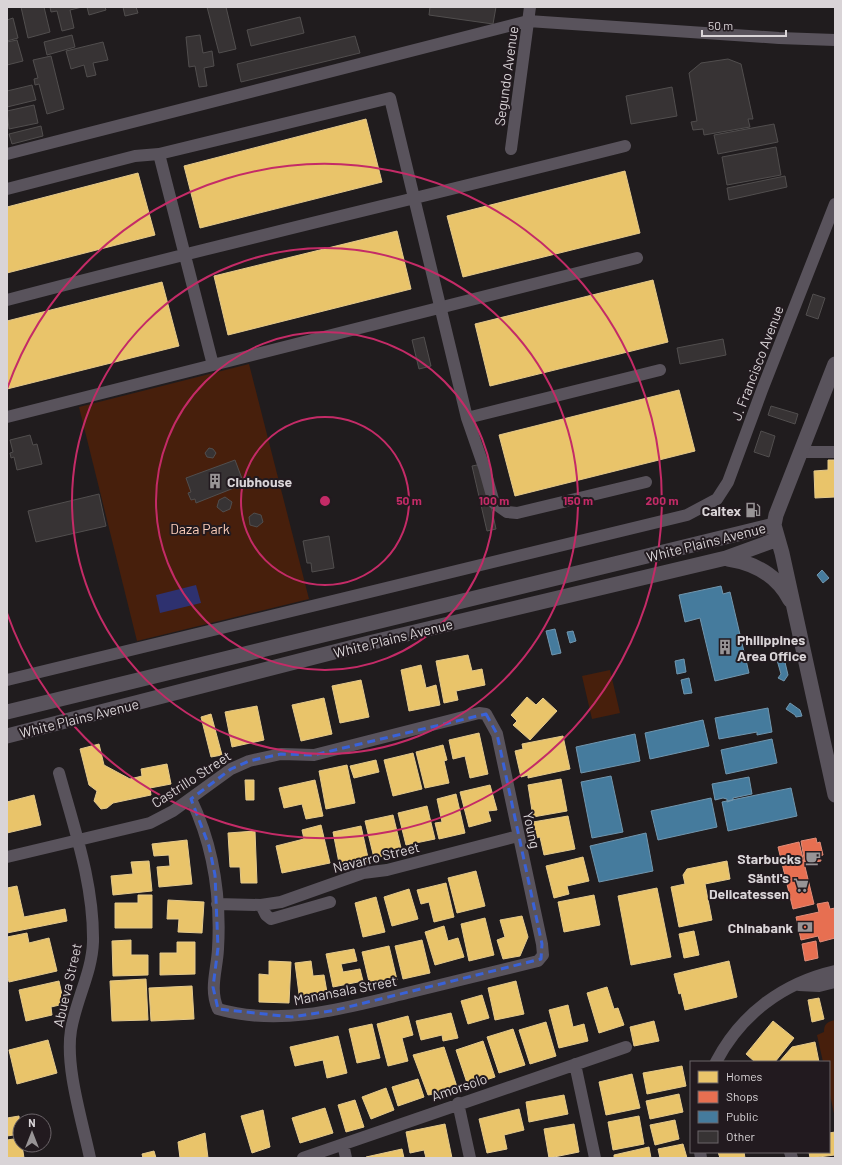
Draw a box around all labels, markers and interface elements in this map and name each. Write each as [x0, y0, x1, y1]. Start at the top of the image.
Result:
scale bar [702, 12, 786, 38]
text: 50 m [708, 18, 733, 32]
street label: Segundo Avenue [491, 25, 521, 127]
street label: J. Francisco Avenue [727, 303, 787, 423]
building icon: Clubhouse [206, 472, 224, 490]
place label: Clubhouse [227, 473, 293, 490]
text: 50 m [396, 493, 422, 507]
text: 100 m [479, 493, 509, 507]
text: 150 m [563, 493, 593, 507]
text: 200 m [646, 493, 678, 507]
centre of rings [318, 494, 332, 508]
fuel station icon: Caltex [744, 501, 762, 519]
place label: Caltex [702, 502, 741, 519]
street label: White Plains Avenue [645, 519, 767, 565]
park label: Daza Park [170, 520, 230, 537]
street label: White Plains Avenue [332, 615, 454, 661]
place label: Philippines Area Office [737, 631, 807, 664]
building icon: Philippines Area Office [716, 638, 734, 656]
street label: White Plains Avenue [18, 695, 140, 741]
street label: Castrillo Street [148, 747, 234, 811]
street label: Young [520, 810, 544, 850]
street label: Navarro Street [331, 838, 421, 876]
cafe icon: Starbucks [804, 849, 822, 867]
place label: Starbucks [737, 850, 801, 867]
place label: Sänti's Delicatessen [709, 869, 789, 902]
supermarket icon: Sänti's Delicatessen [792, 876, 810, 894]
bank icon: Chinabank [796, 918, 814, 936]
place label: Chinabank [728, 919, 794, 936]
street label: Abueva Street [49, 941, 85, 1029]
street label: Manansala Street [292, 972, 398, 1008]
legend [690, 1061, 830, 1153]
text: Homes [726, 1069, 763, 1083]
street label: Amorsolo [429, 1070, 489, 1104]
text: Shops [726, 1089, 759, 1103]
text: Public [726, 1109, 758, 1123]
north arrow [12, 1113, 52, 1153]
text: N [28, 1116, 36, 1129]
text: Other [726, 1129, 756, 1143]

